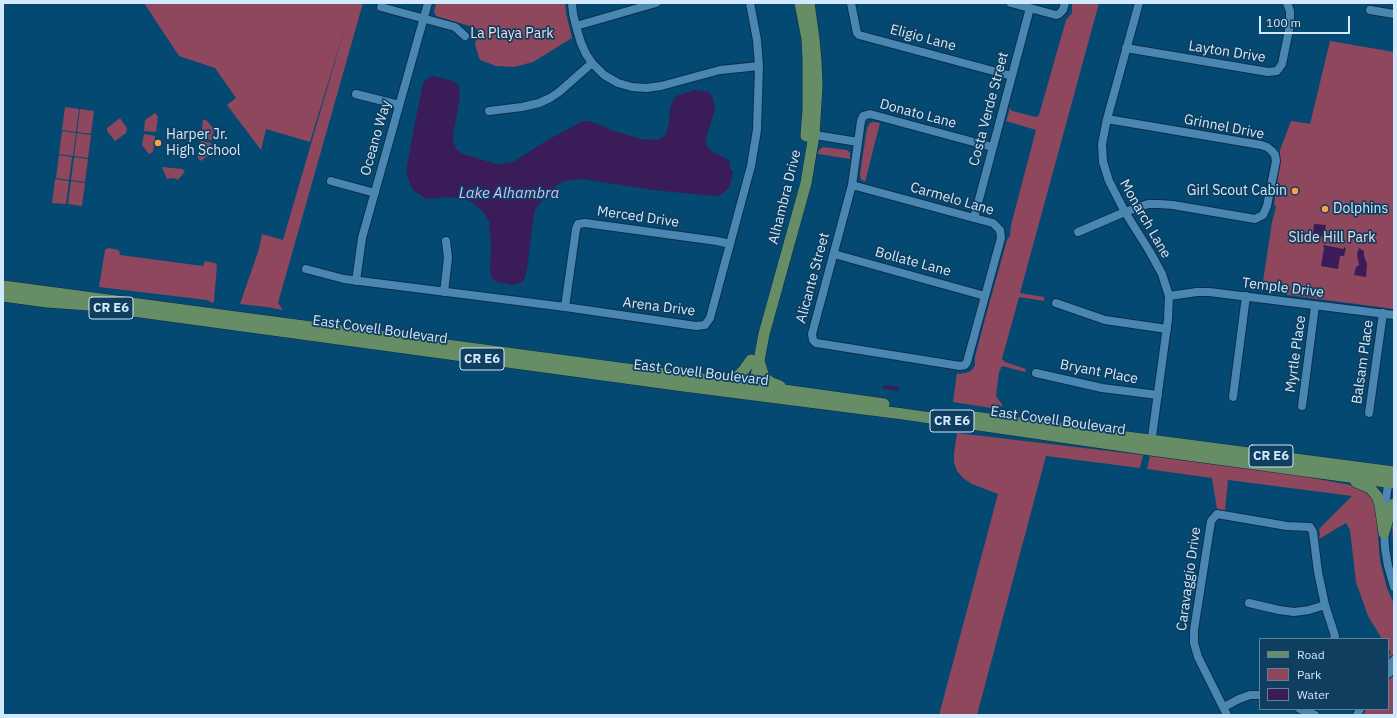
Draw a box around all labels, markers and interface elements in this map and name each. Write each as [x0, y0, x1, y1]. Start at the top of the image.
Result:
scale bar [1261, 8, 1352, 34]
text: 100 m [1266, 15, 1301, 30]
street label: Eligio Lane [888, 21, 958, 55]
park label: La Playa Park [470, 26, 554, 42]
street label: Layton Drive [1187, 38, 1267, 66]
street label: Costa Verde Street [966, 50, 1012, 168]
street label: Donato Lane [878, 96, 958, 132]
street label: Oceano Way [357, 98, 395, 178]
street label: Grinnel Drive [1182, 111, 1266, 143]
place label: Harper Jr. High School [166, 127, 241, 160]
marker: Harper Jr. High School [153, 138, 163, 148]
street label: Alhambra Drive [765, 148, 805, 246]
street label: Monarch Lane [1116, 177, 1174, 261]
street label: Carmelo Lane [908, 179, 996, 219]
place label: Girl Scout Cabin [1187, 183, 1287, 199]
water label: Lake Alhambra [459, 185, 559, 203]
marker: Girl Scout Cabin [1290, 186, 1300, 196]
place label: Dolphins [1333, 201, 1388, 217]
street label: Merced Drive [596, 203, 680, 231]
marker: Dolphins [1320, 204, 1330, 214]
park label: Slide Hill Park [1288, 230, 1376, 246]
street label: Alicante Street [793, 231, 833, 325]
street label: Bollate Lane [873, 244, 953, 280]
street label: Temple Drive [1241, 275, 1325, 301]
street label: Arena Drive [622, 294, 696, 320]
road number: CR E6 [89, 297, 133, 319]
street label: East Covell Boulevard [311, 312, 449, 348]
street label: Myrtle Place [1282, 314, 1310, 394]
street label: Balsam Place [1349, 319, 1377, 405]
road number: CR E6 [460, 348, 504, 370]
street label: East Covell Boulevard [632, 356, 770, 390]
street label: Bryant Place [1058, 356, 1140, 388]
street label: East Covell Boulevard [989, 403, 1127, 439]
road number: CR E6 [930, 410, 974, 432]
road number: CR E6 [1249, 445, 1293, 467]
street label: Caravaggio Drive [1173, 526, 1205, 632]
legend [1259, 638, 1389, 710]
text: Road [1297, 647, 1325, 662]
text: Park [1297, 667, 1321, 682]
text: Water [1297, 687, 1329, 702]

